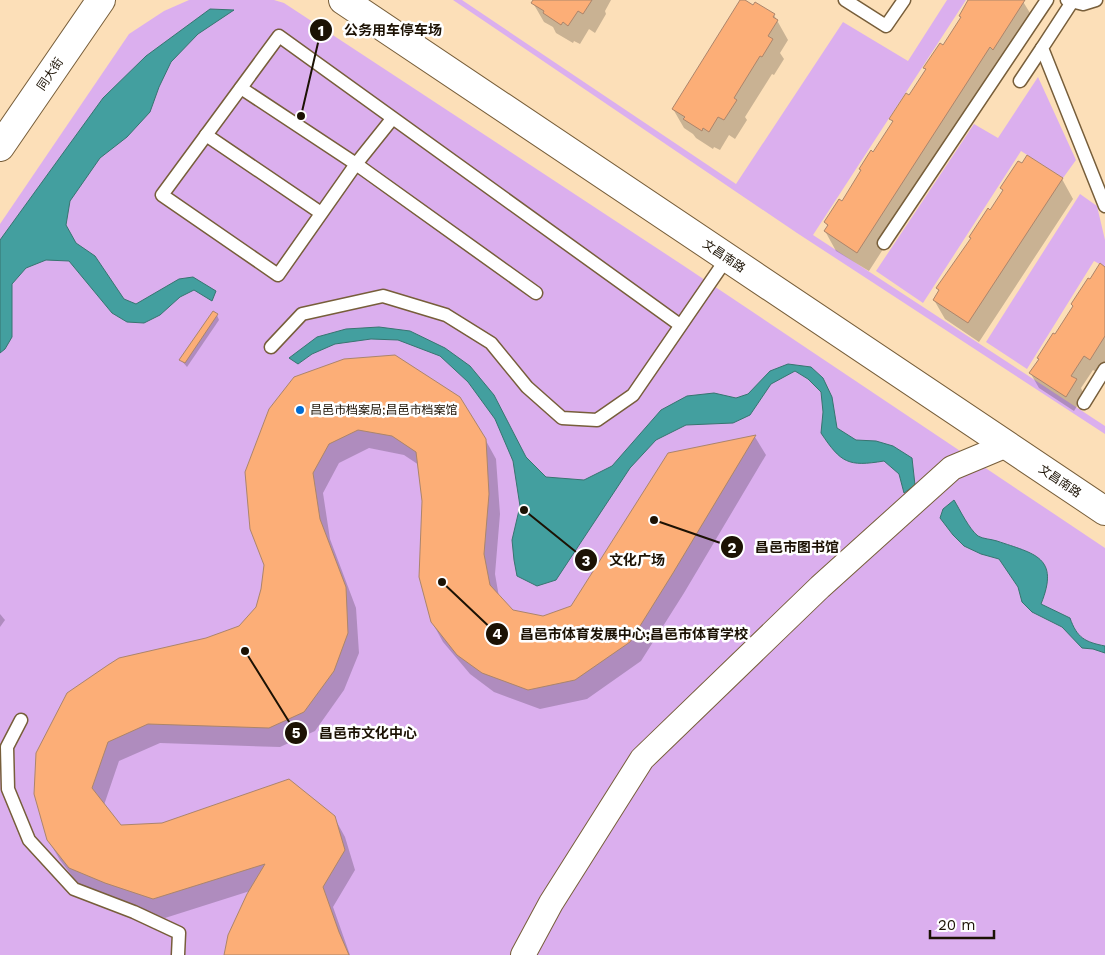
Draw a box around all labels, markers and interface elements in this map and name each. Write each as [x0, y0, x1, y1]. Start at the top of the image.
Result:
callout: 公务用车停车场 [309, 16, 452, 45]
text: 1 [318, 22, 324, 40]
text: 公务用车停车场 [344, 22, 442, 38]
street label: 同大街 [34, 55, 66, 93]
street label: 文昌南路 [700, 237, 748, 275]
place label: 昌邑市档案局;昌邑市档案馆 [310, 403, 458, 417]
marker: 昌邑市档案局;昌邑市档案馆 [294, 404, 306, 416]
street label: 文昌南路 [1036, 462, 1084, 500]
callout: 昌邑市图书馆 [720, 533, 849, 562]
text: 2 [728, 539, 737, 557]
text: 昌邑市图书馆 [755, 539, 839, 555]
callout: 文化广场 [574, 546, 675, 575]
text: 3 [582, 552, 591, 570]
text: 文化广场 [609, 552, 665, 568]
callout: 昌邑市体育发展中心;昌邑市体育学校 [485, 620, 758, 649]
text: 4 [492, 625, 502, 643]
text: 昌邑市体育发展中心;昌邑市体育学校 [520, 626, 748, 642]
callout: 昌邑市文化中心 [284, 719, 427, 748]
text: 5 [292, 724, 301, 742]
text: 昌邑市文化中心 [319, 725, 417, 741]
scale bar [930, 908, 994, 940]
text: 20 m [938, 916, 976, 934]

